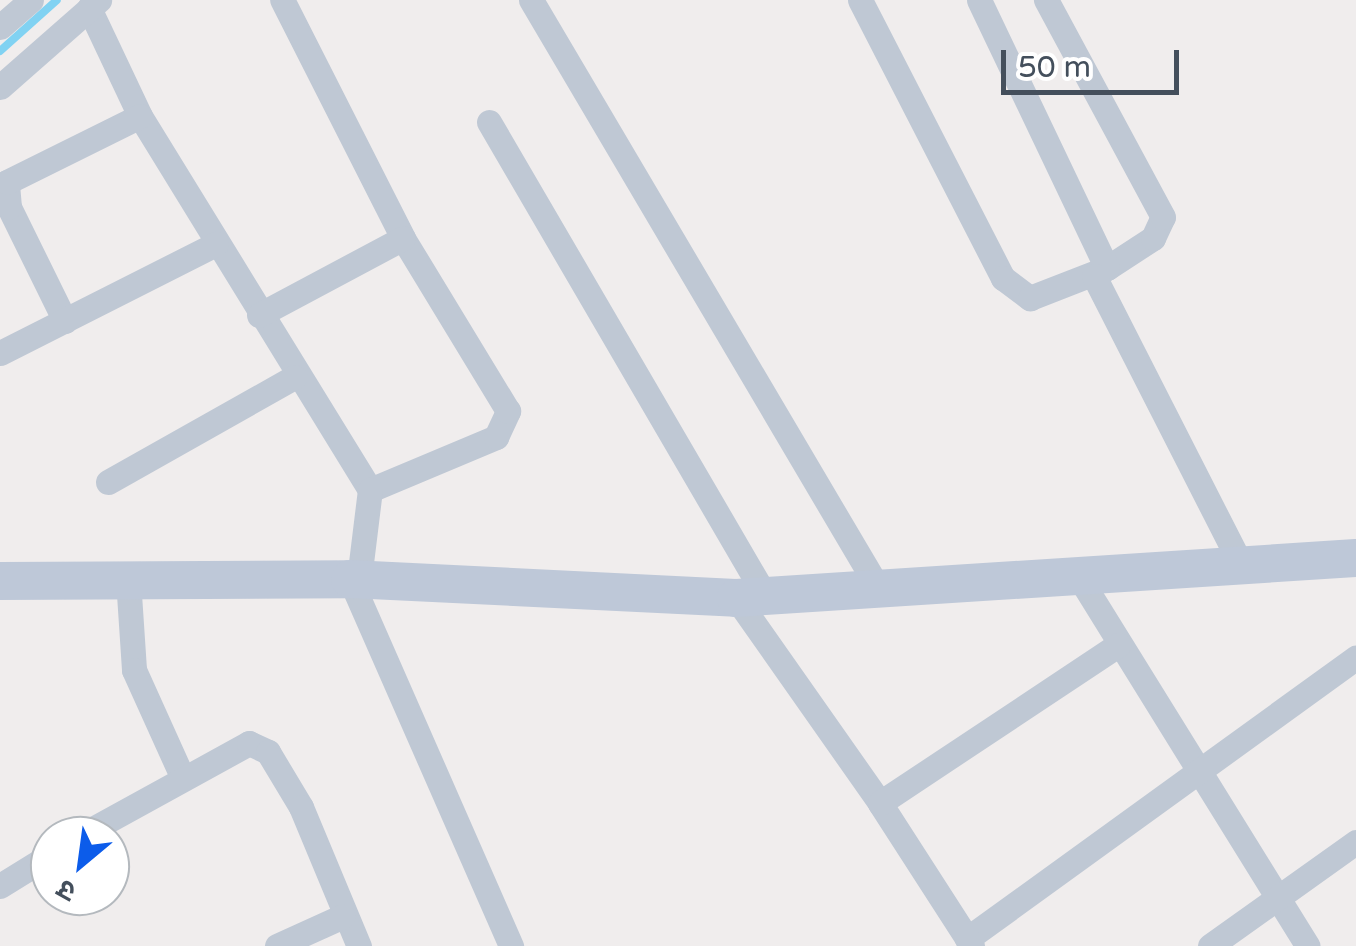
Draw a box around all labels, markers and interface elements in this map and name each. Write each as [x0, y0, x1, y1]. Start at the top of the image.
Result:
scale bar [1006, 30, 1184, 92]
text: 50 m [1018, 49, 1091, 86]
north arrow [30, 816, 130, 916]
text: उ [51, 872, 82, 909]

